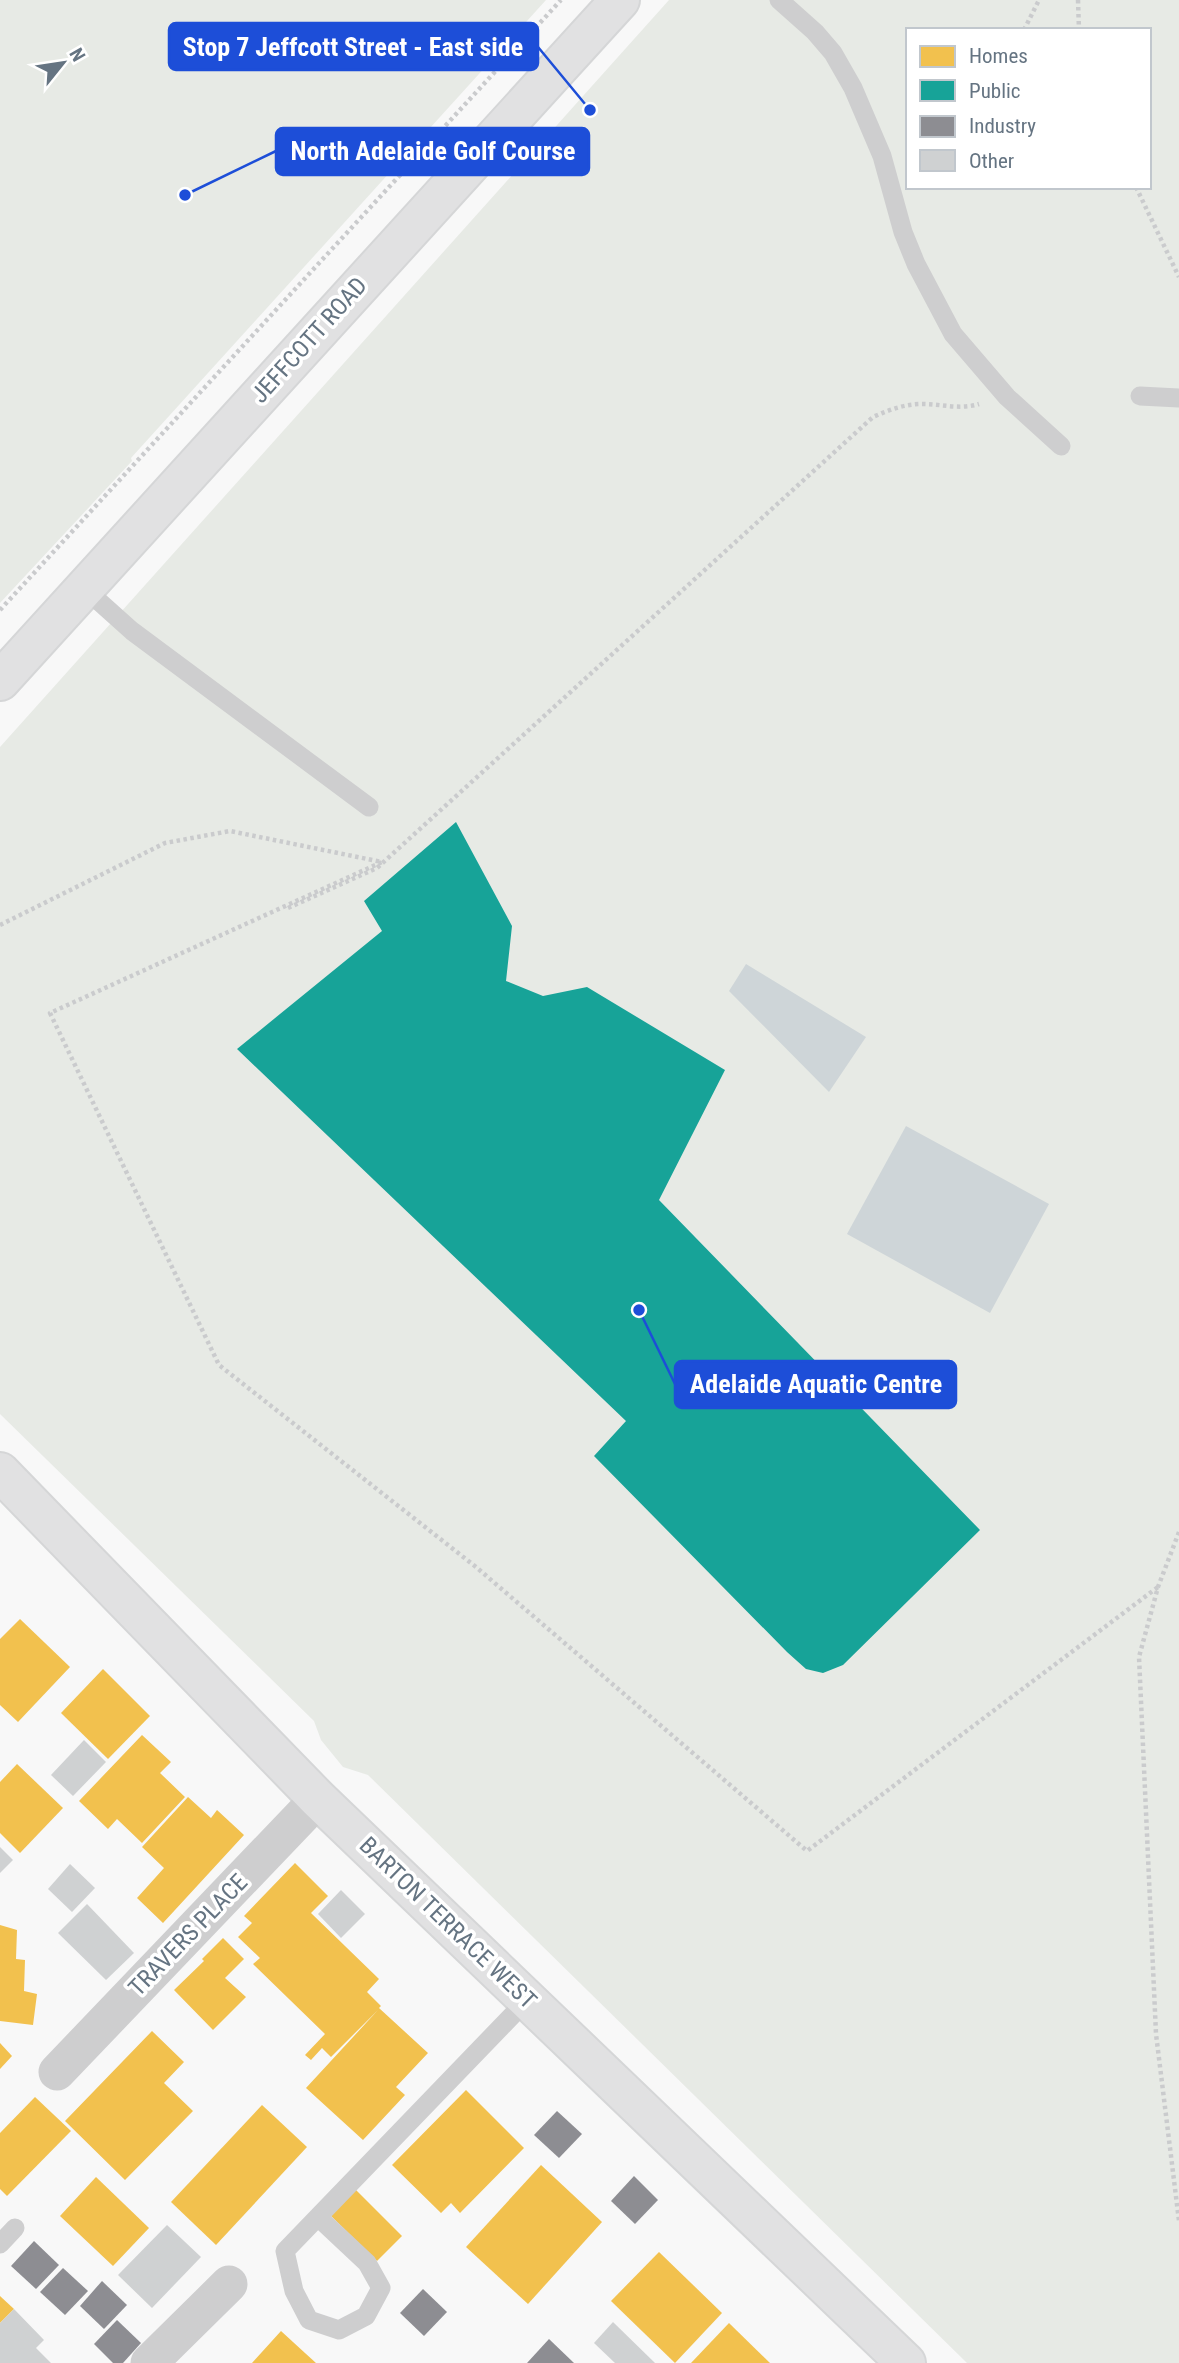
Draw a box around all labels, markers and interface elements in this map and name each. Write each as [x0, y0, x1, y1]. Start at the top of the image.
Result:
callout: Stop 7 Jeffcott Street - East side [169, 23, 538, 70]
north arrow [28, 28, 98, 98]
legend [906, 28, 1151, 189]
text: Stop 7 Jeffcott Street - East side [183, 32, 523, 62]
text: N [64, 44, 90, 66]
text: Homes [969, 44, 1028, 68]
text: Public [969, 79, 1021, 103]
text: Industry [969, 114, 1036, 138]
callout: North Adelaide Golf Course [276, 128, 589, 175]
text: North Adelaide Golf Course [291, 136, 576, 166]
text: Other [969, 149, 1014, 173]
street label: JEFFCOTT ROAD [245, 272, 373, 408]
callout: Adelaide Aquatic Centre [675, 1361, 956, 1408]
text: Adelaide Aquatic Centre [690, 1369, 942, 1399]
street label: BARTON TERRACE WEST [354, 1831, 542, 2015]
street label: TRAVERS PLACE [123, 1868, 253, 2002]

